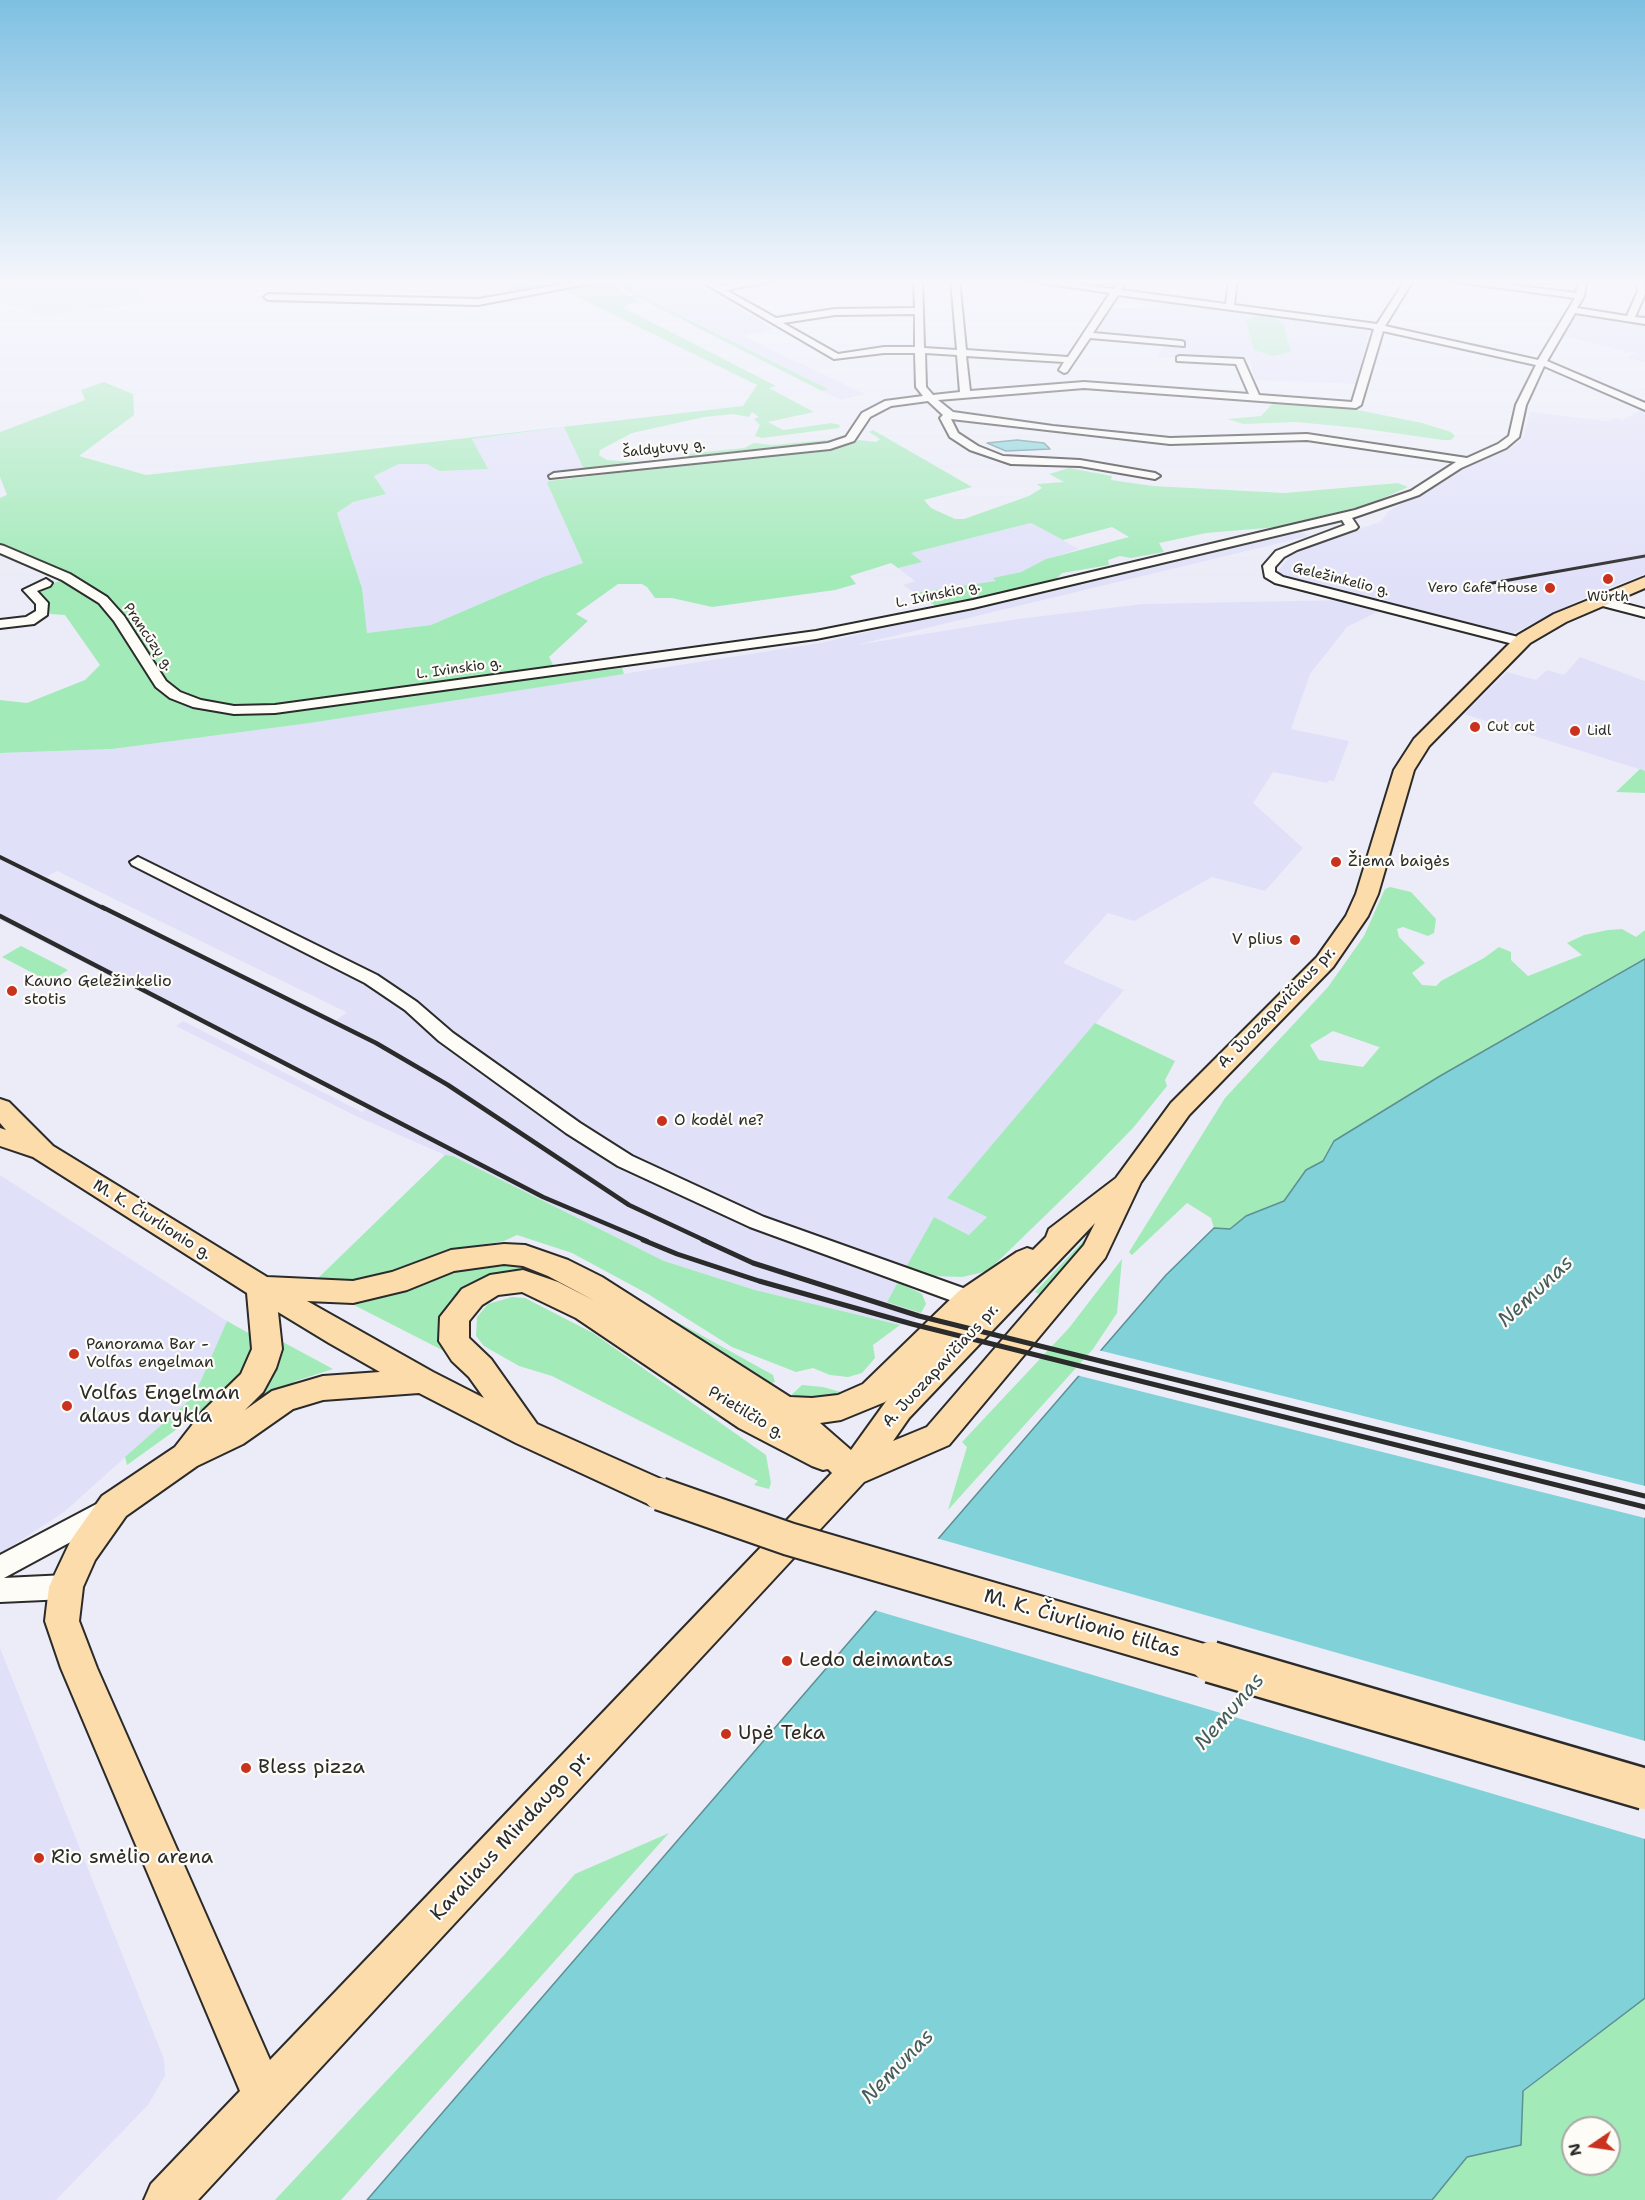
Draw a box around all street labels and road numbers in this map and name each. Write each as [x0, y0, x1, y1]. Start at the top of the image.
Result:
street label: Šaldytuvų g. [622, 436, 706, 462]
street label: Geležinkelio g. [1291, 560, 1391, 600]
street label: L. Ivinskio g. [894, 578, 982, 612]
street label: Prancūzų g. [119, 600, 177, 674]
street label: L. Ivinskio g. [415, 655, 503, 683]
street label: A. Juozapavičiaus pr. [1214, 943, 1340, 1073]
street label: M. K. Čiurlionio g. [89, 1176, 215, 1264]
street label: A. Juozapavičiaus pr. [879, 1300, 1003, 1432]
street label: Prietilčio g. [704, 1383, 788, 1443]
street label: M. K. Čiurlionio tiltas [981, 1584, 1183, 1664]
street label: Karaliaus Mindaugo pr. [426, 1746, 596, 1926]

